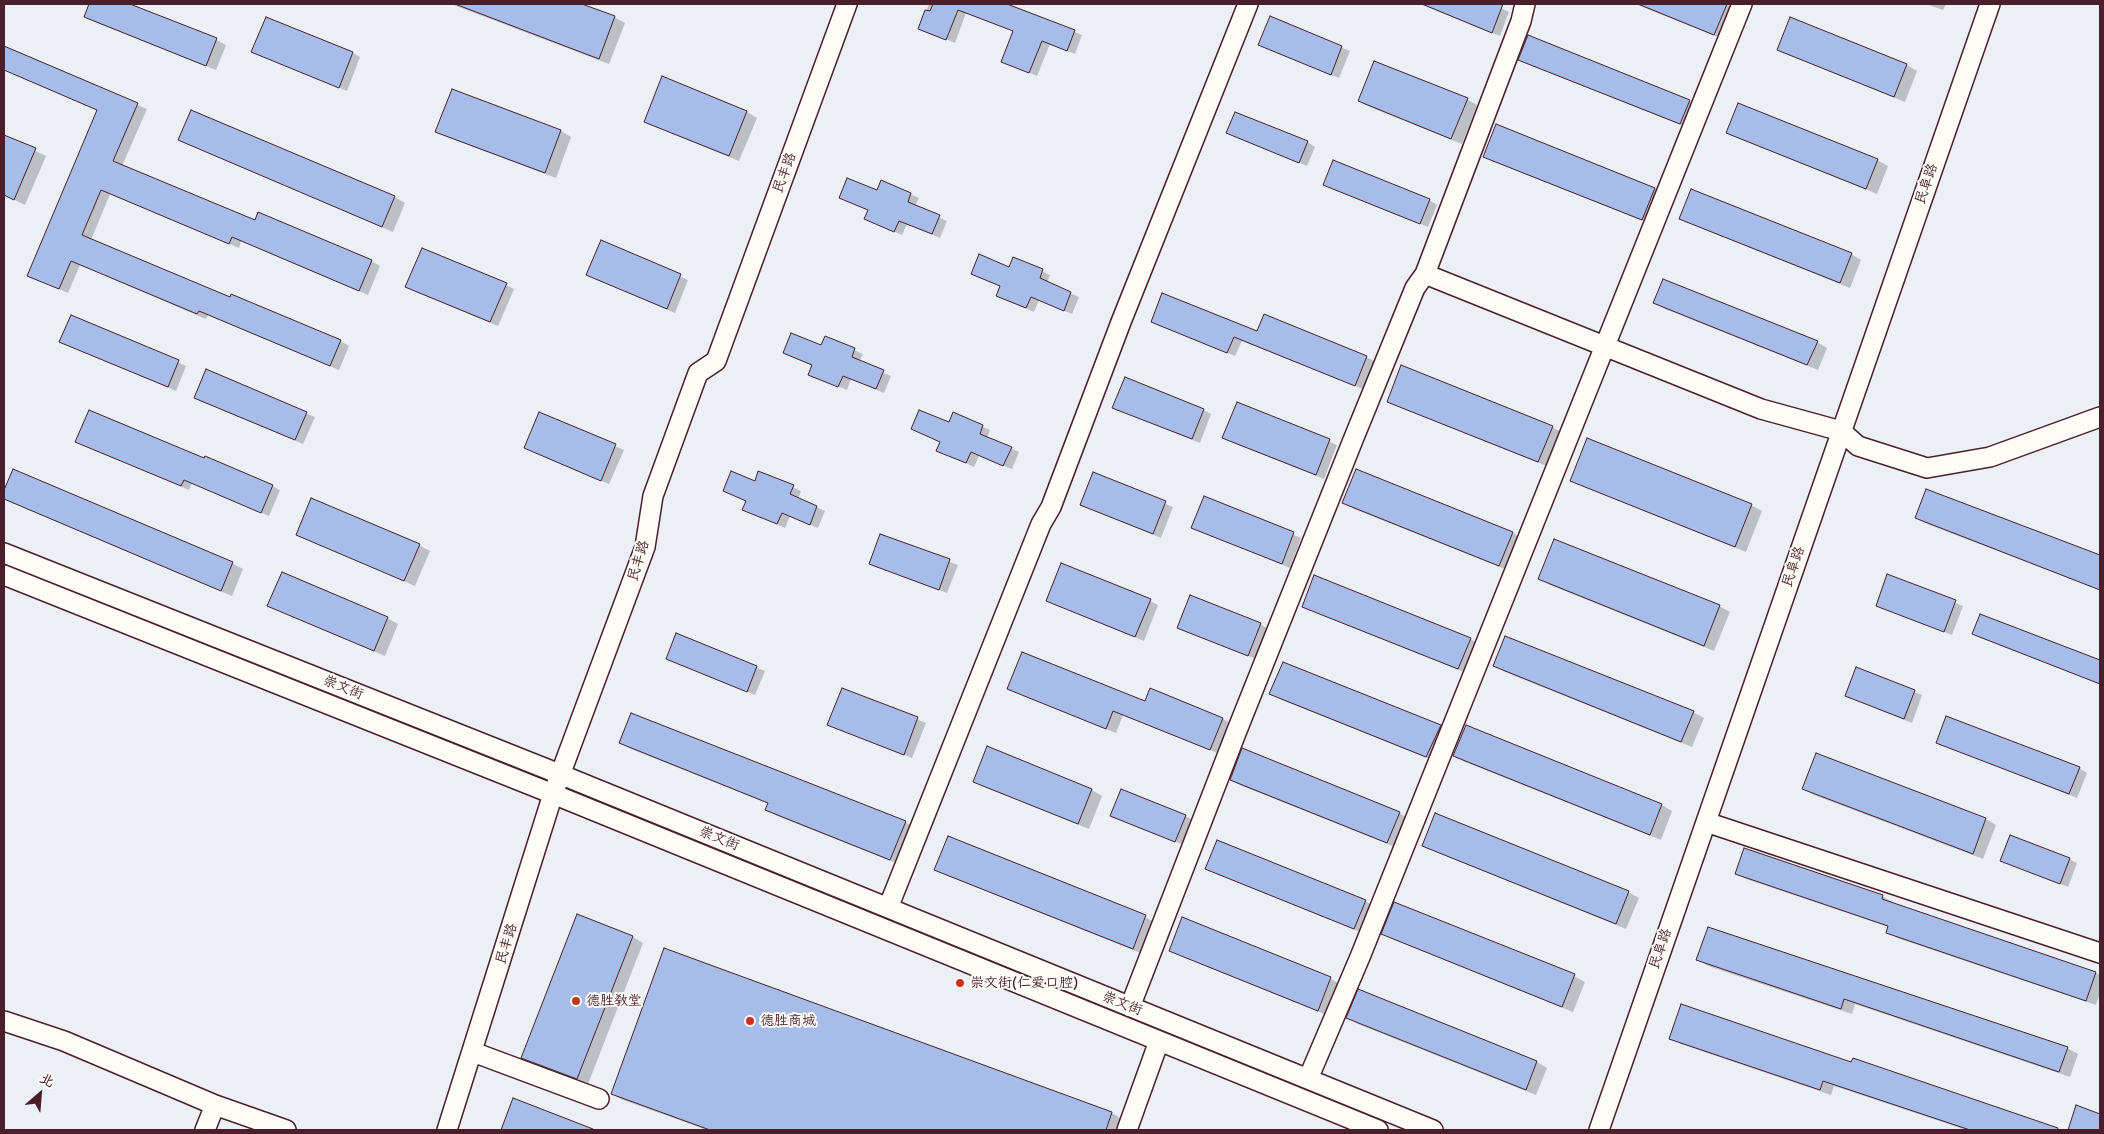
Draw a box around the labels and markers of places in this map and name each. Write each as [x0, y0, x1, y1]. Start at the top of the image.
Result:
place label: 崇文街(仁爱口腔) [970, 975, 1078, 991]
marker: 崇文街(仁爱口腔) [954, 977, 966, 989]
place label: 德胜教堂 [586, 993, 642, 1009]
marker: 德胜教堂 [570, 995, 582, 1007]
place label: 德胜商城 [760, 1013, 816, 1029]
marker: 德胜商城 [744, 1015, 756, 1027]

